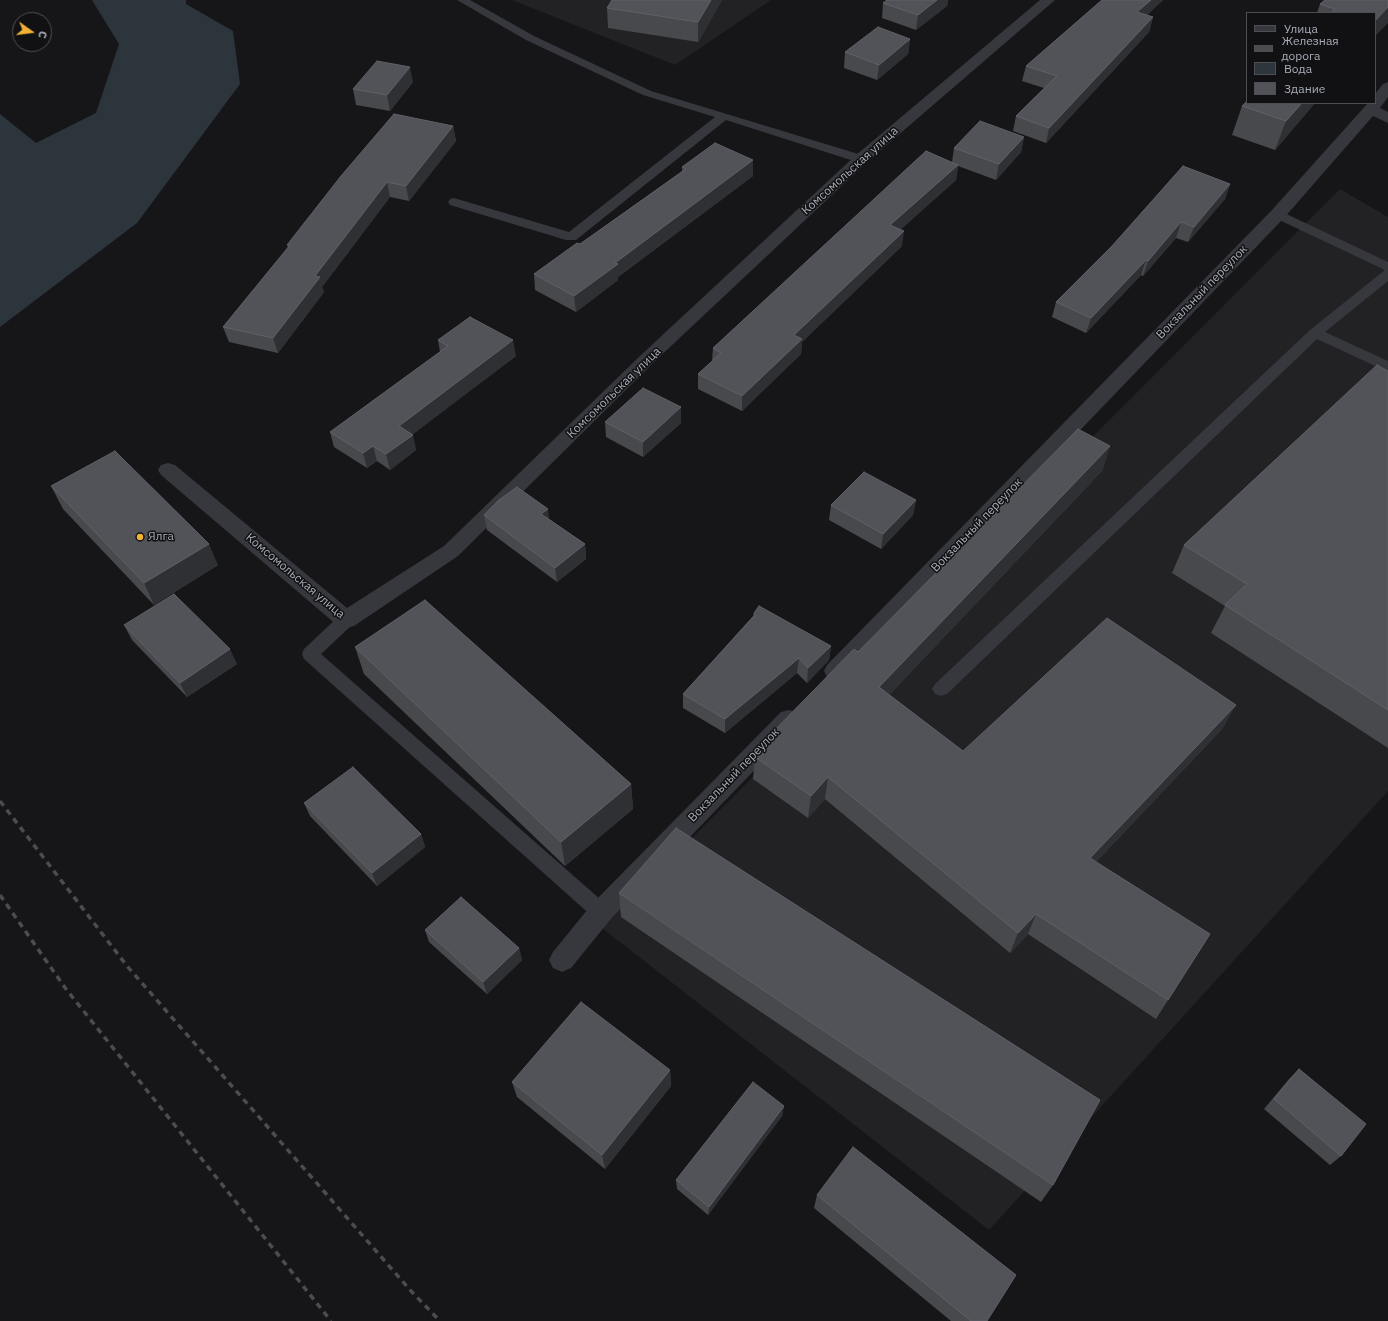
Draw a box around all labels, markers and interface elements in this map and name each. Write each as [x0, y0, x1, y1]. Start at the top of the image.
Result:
north arrow [12, 12, 52, 52]
legend [1246, 12, 1376, 104]
text: Улица [1284, 21, 1318, 36]
text: С [35, 29, 50, 40]
text: Железная дорога [1281, 33, 1339, 63]
text: Вода [1284, 61, 1312, 76]
text: Здание [1284, 81, 1325, 96]
street label: Комсомольская улица [799, 124, 901, 218]
street label: Вокзальный переулок [1153, 242, 1251, 342]
street label: Комсомольская улица [564, 344, 664, 442]
street label: Вокзальный переулок [928, 475, 1026, 575]
place label: Ялга [148, 530, 174, 544]
street label: Комсомольская улица [243, 530, 347, 622]
marker: Ялга [135, 532, 145, 542]
street label: Вокзальный переулок [685, 725, 783, 825]

